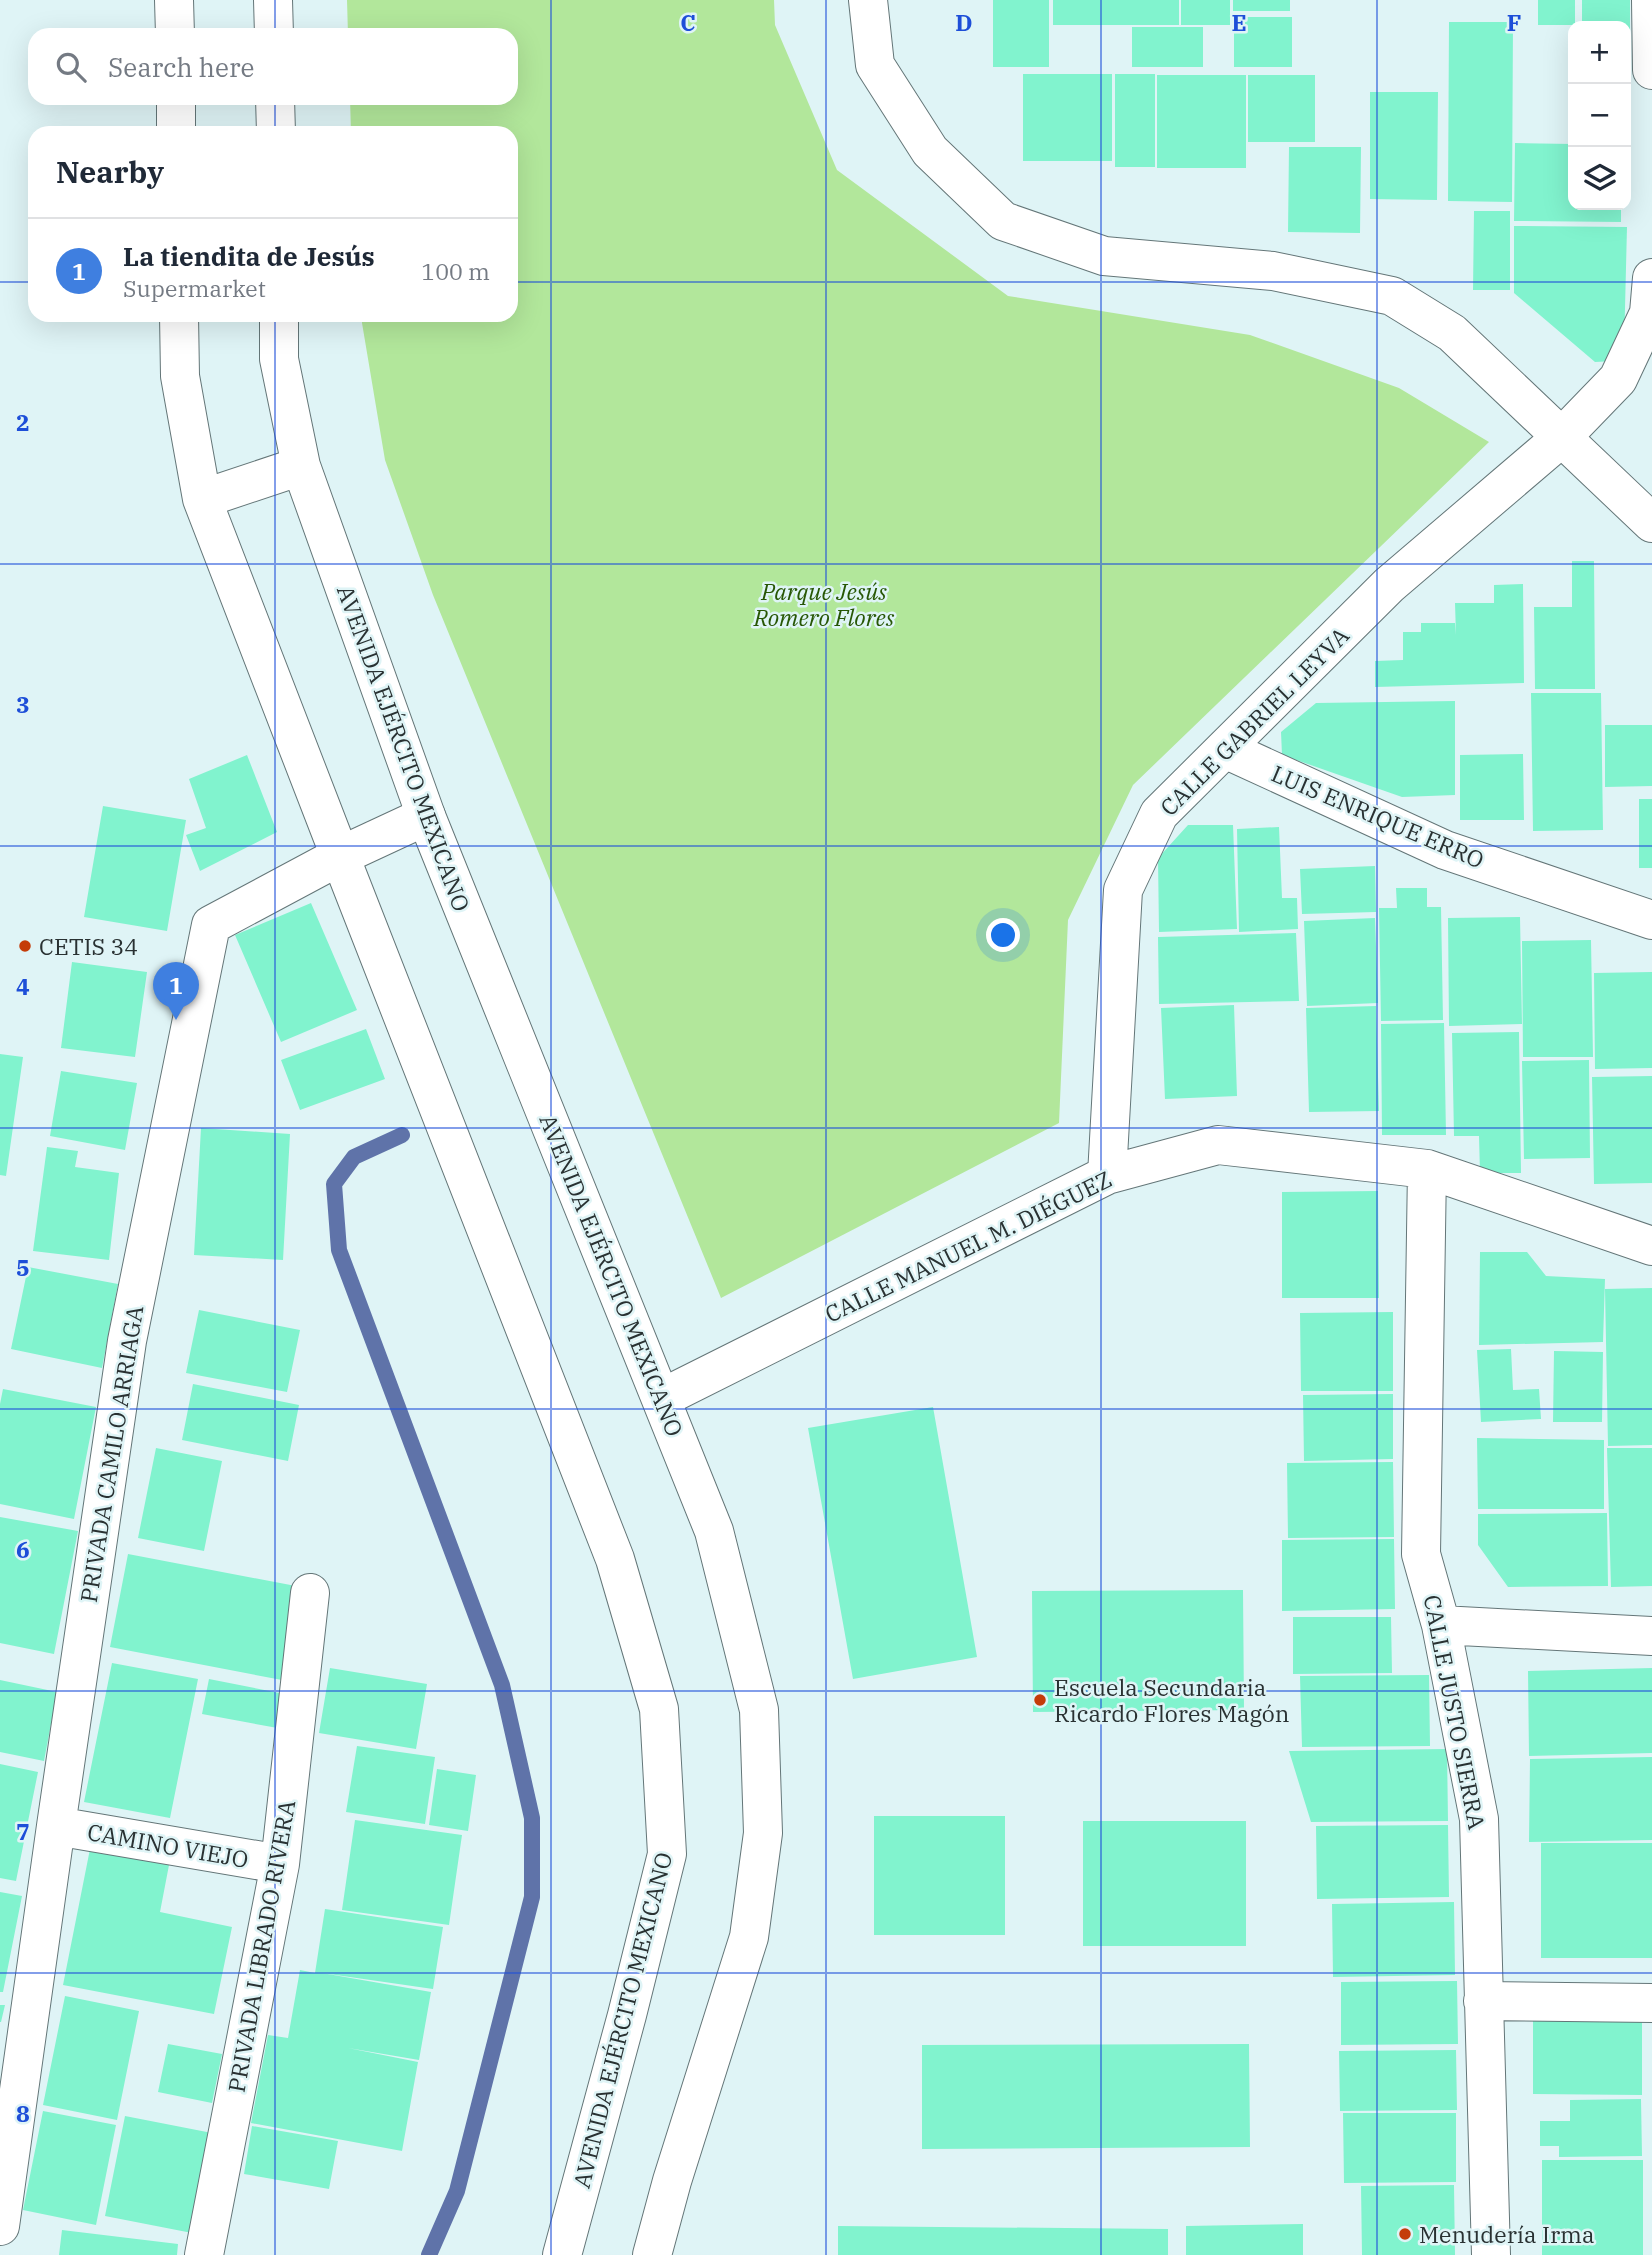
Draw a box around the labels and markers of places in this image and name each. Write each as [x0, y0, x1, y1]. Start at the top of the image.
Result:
place label: CETIS 34 [39, 931, 138, 961]
marker: CETIS 34 [17, 938, 33, 954]
pin: 1 [153, 962, 199, 1020]
place label: Escuela Secundaria Ricardo Flores Magón [1054, 1672, 1289, 1728]
marker: Escuela Secundaria Ricardo Flores Magón [1032, 1692, 1048, 1708]
place label: Menudería Irma [1419, 2219, 1595, 2249]
marker: Menudería Irma [1397, 2226, 1413, 2242]

